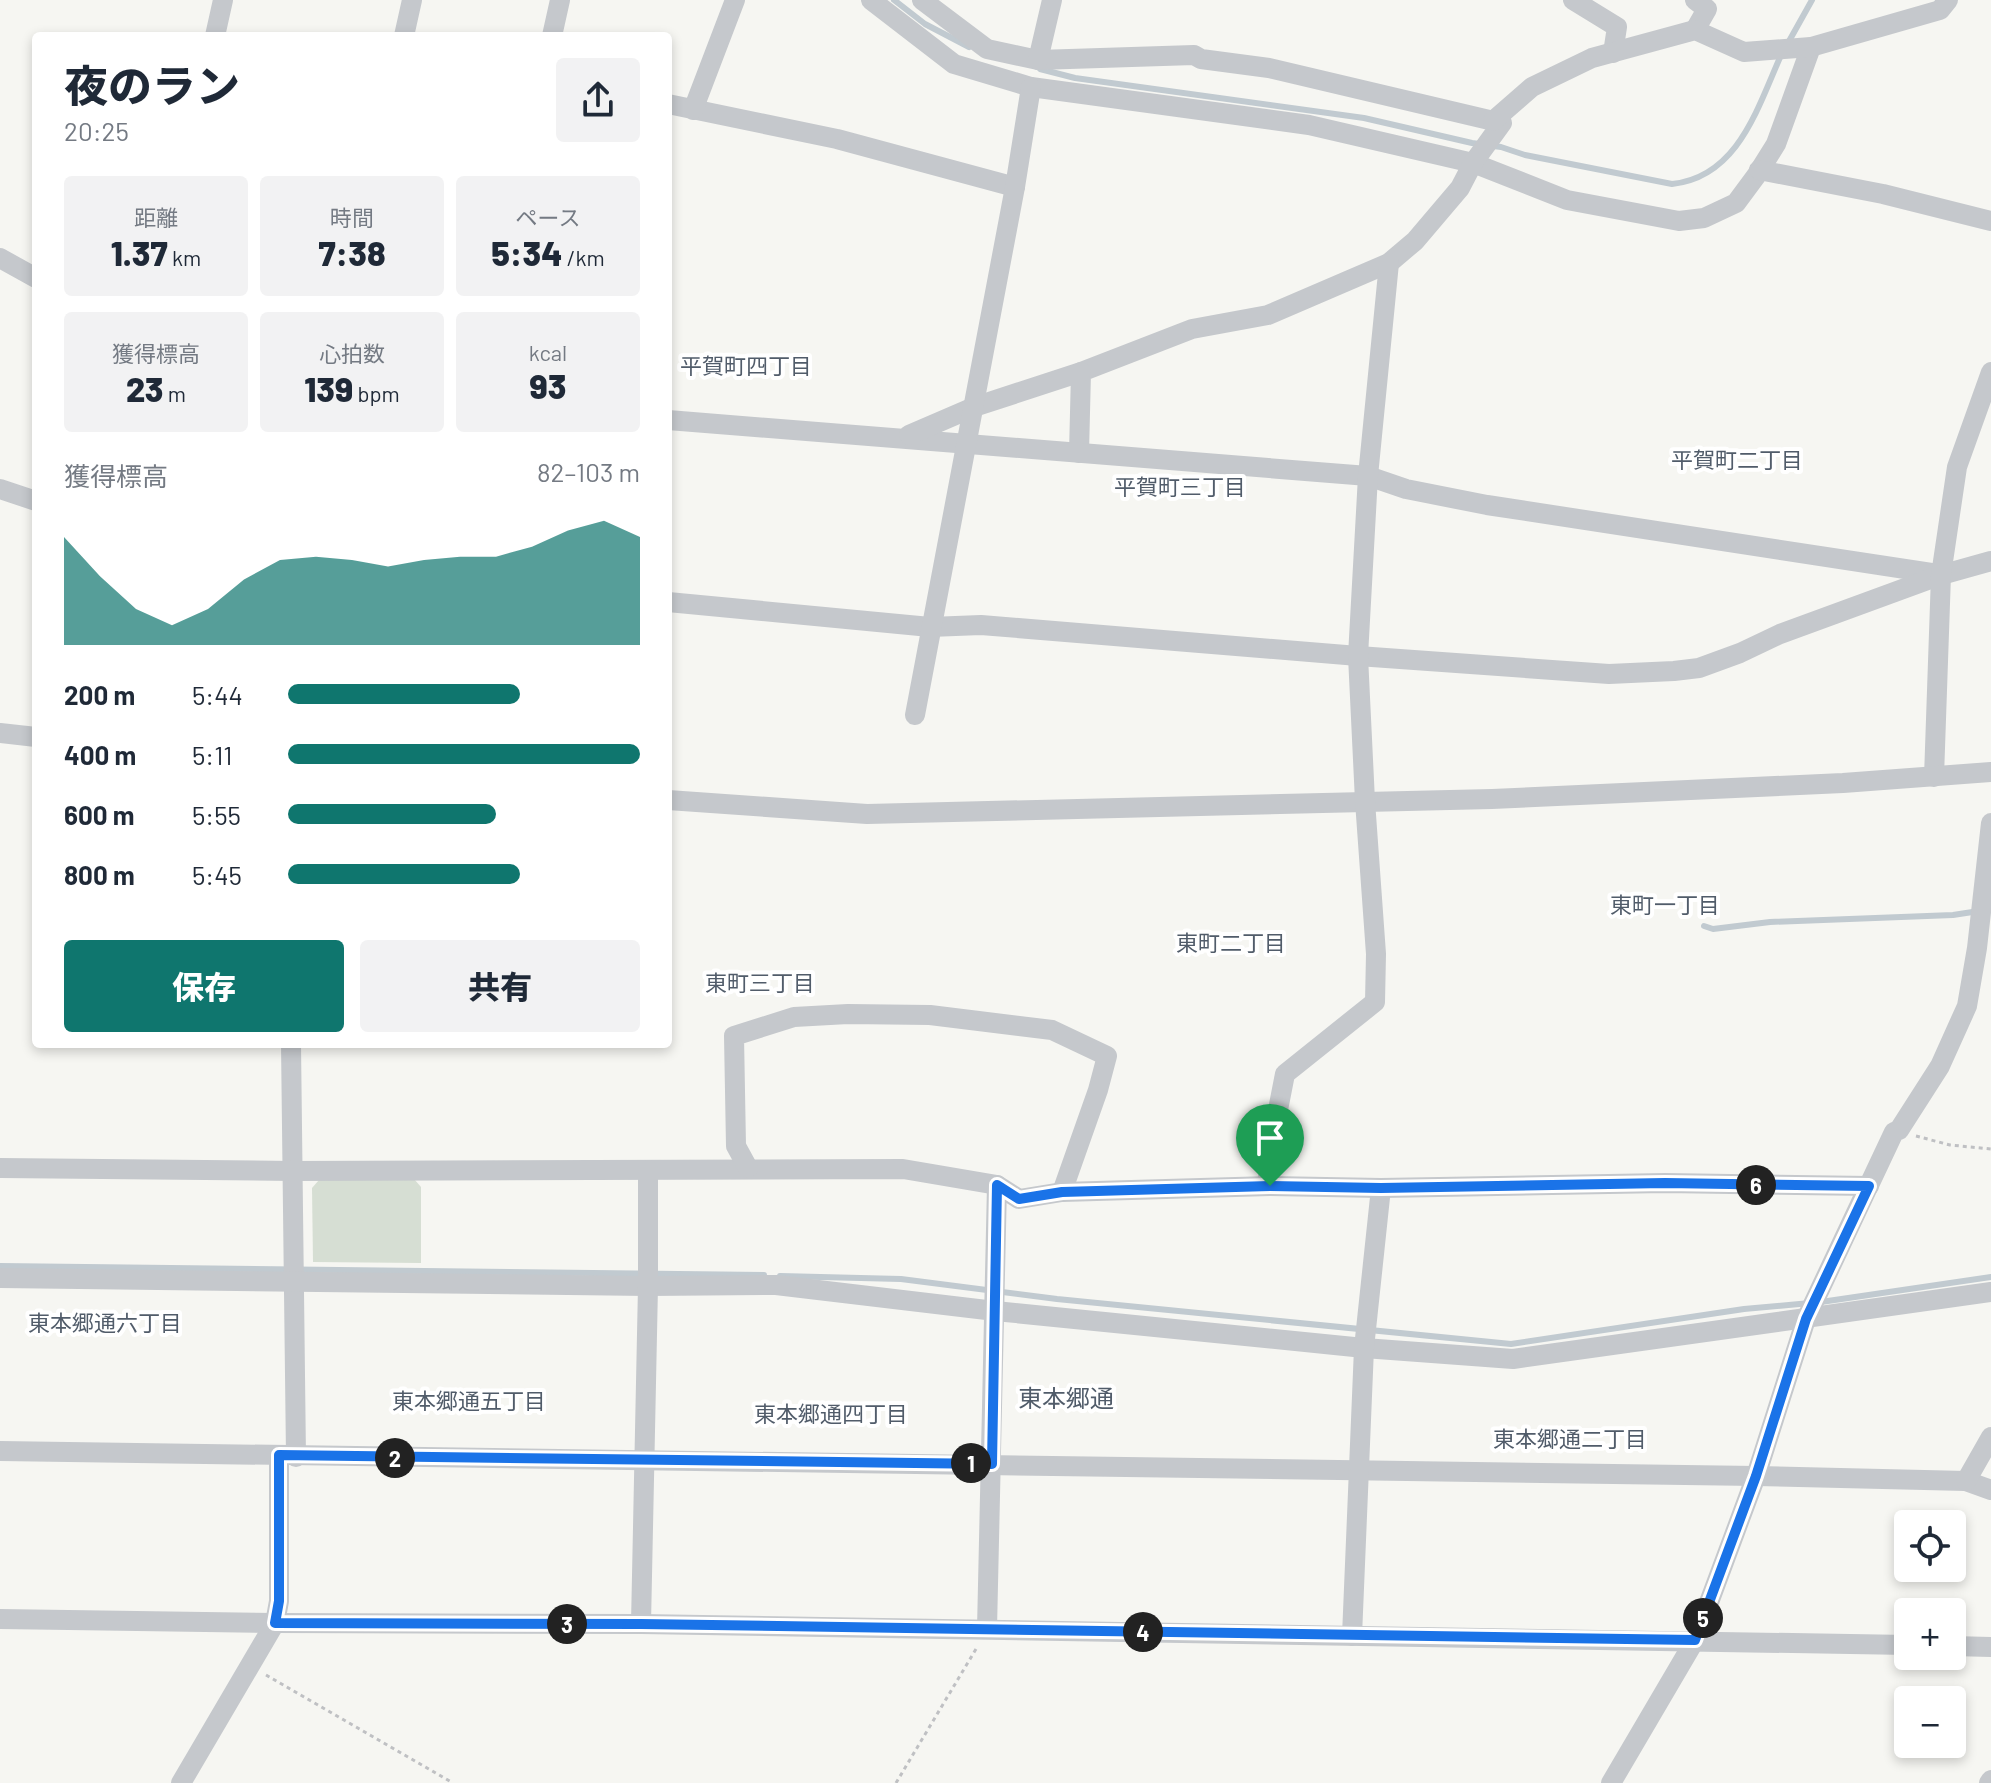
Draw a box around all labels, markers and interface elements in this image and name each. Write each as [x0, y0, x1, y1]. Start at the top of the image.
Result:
text: 夜のラン [64, 58, 240, 111]
button: share [556, 58, 640, 142]
text: 20:25 [64, 115, 129, 146]
text: 距離 [134, 204, 178, 230]
text: 時間 [330, 204, 374, 230]
text: ペース [516, 204, 580, 230]
text: 1.37 [111, 232, 168, 273]
text: 7:38 [318, 232, 386, 273]
text: 5:34 [491, 232, 562, 273]
text: km [168, 244, 201, 270]
text: /km [562, 244, 605, 270]
text: kcal [529, 339, 567, 365]
text: 獲得標高 [112, 340, 200, 366]
text: 心拍数 [319, 340, 385, 366]
district label: 平賀町四丁目 [680, 352, 812, 378]
text: 93 [530, 365, 566, 406]
text: 23 [126, 368, 163, 409]
text: 139 [304, 368, 353, 409]
text: m [163, 380, 186, 406]
text: bpm [353, 380, 400, 406]
district label: 平賀町二丁目 [1671, 446, 1803, 472]
text: 82–103 m [537, 456, 640, 487]
text: 獲得標高 [64, 460, 168, 491]
district label: 平賀町三丁目 [1114, 473, 1246, 499]
text: 200 m [64, 679, 135, 710]
text: 5:44 [192, 679, 243, 710]
text: 400 m [64, 739, 136, 770]
text: 5:11 [192, 739, 232, 770]
text: 600 m [64, 799, 135, 830]
text: 5:55 [192, 799, 241, 830]
text: 800 m [64, 859, 135, 890]
text: 5:45 [192, 859, 242, 890]
district label: 東町一丁目 [1610, 891, 1720, 917]
district label: 東町二丁目 [1176, 929, 1286, 955]
button: 保存 [64, 940, 344, 1032]
button: 共有 [360, 940, 640, 1032]
district label: 東町三丁目 [705, 969, 815, 995]
pin [1236, 1104, 1304, 1186]
icon: arrive [1248, 1116, 1292, 1160]
pin: 6 [1736, 1165, 1776, 1205]
text: 6 [1750, 1172, 1762, 1198]
district label: 東本郷通六丁目 [28, 1309, 182, 1335]
district label: 東本郷通 [1018, 1383, 1114, 1412]
district label: 東本郷通五丁目 [392, 1387, 546, 1413]
district label: 東本郷通四丁目 [754, 1400, 908, 1426]
district label: 東本郷通二丁目 [1493, 1425, 1647, 1451]
pin: 2 [375, 1438, 415, 1478]
pin: 1 [951, 1443, 991, 1483]
text: 2 [389, 1445, 401, 1471]
text: 1 [967, 1450, 975, 1476]
map controls [1894, 1510, 1966, 1758]
button: locate [1894, 1510, 1966, 1582]
pin: 5 [1683, 1598, 1723, 1638]
button: + [1894, 1598, 1966, 1670]
pin: 3 [547, 1604, 587, 1644]
text: 5 [1697, 1605, 1709, 1631]
text: 3 [561, 1611, 573, 1637]
pin: 4 [1123, 1612, 1163, 1652]
text: 4 [1136, 1619, 1150, 1645]
button: − [1894, 1686, 1966, 1758]

